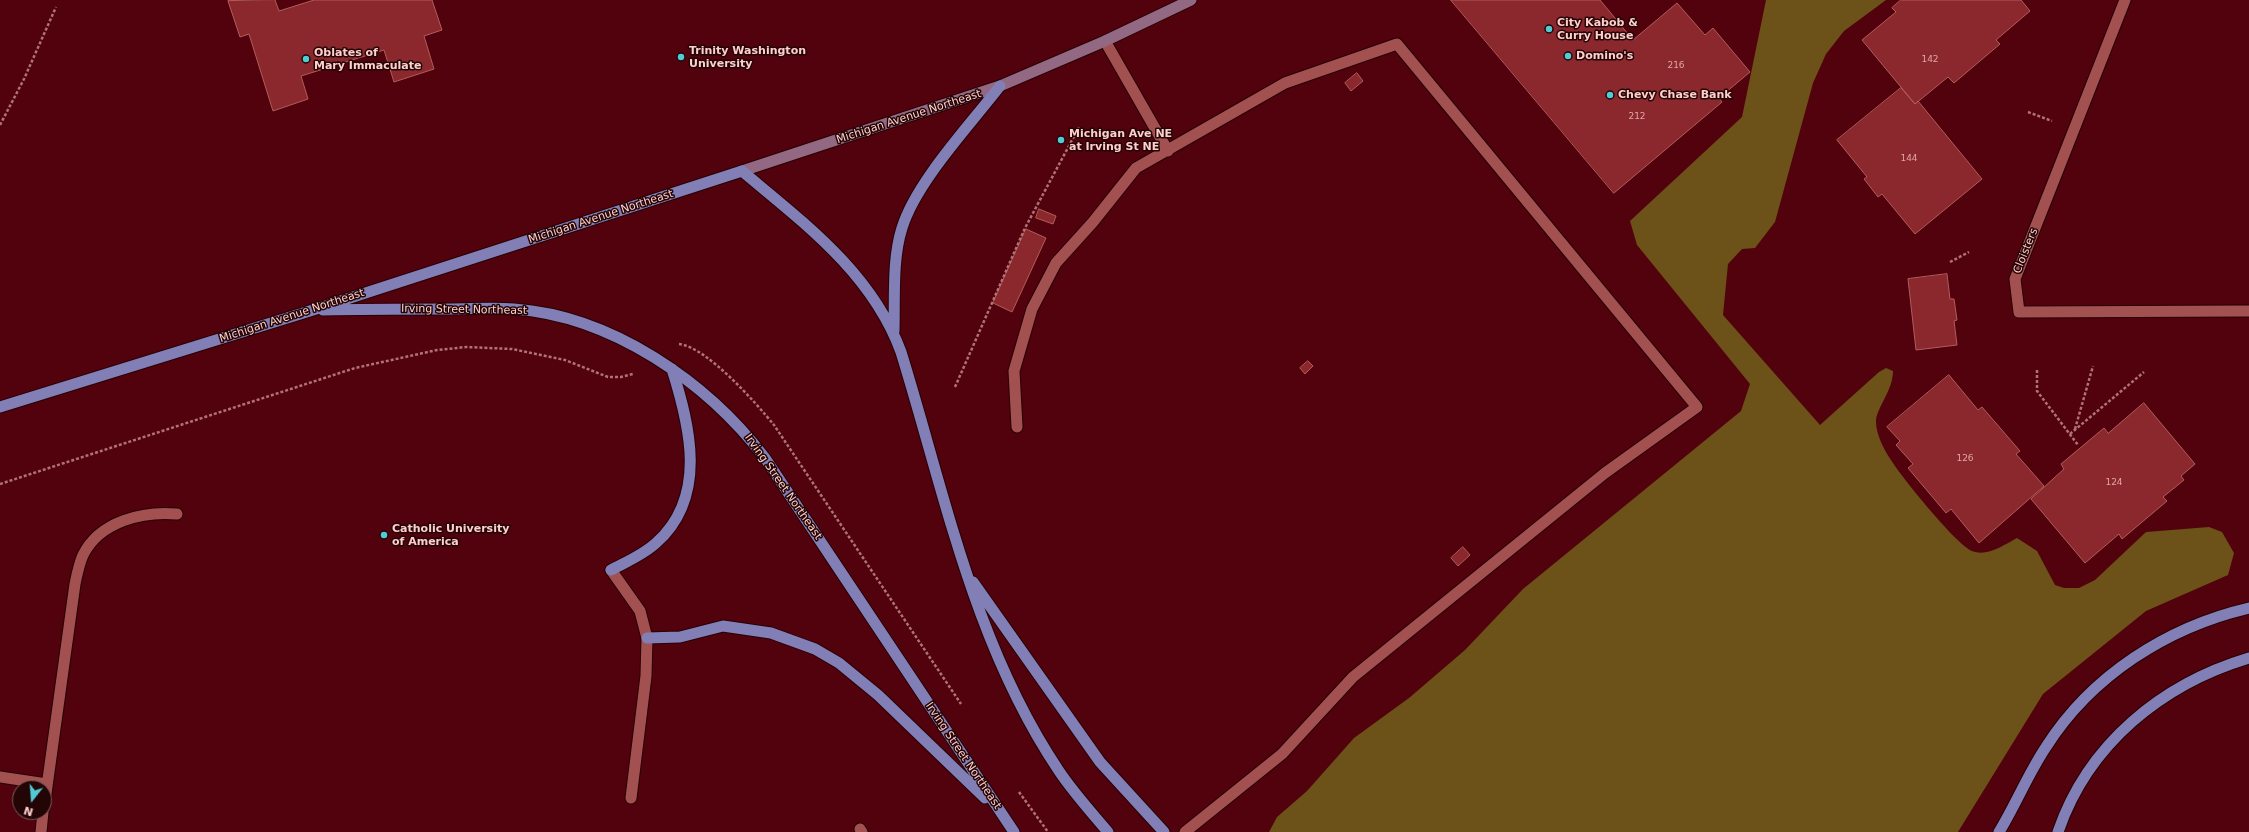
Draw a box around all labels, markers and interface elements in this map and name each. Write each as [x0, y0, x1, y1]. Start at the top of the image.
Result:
place label: City Kabob & Curry House [1557, 16, 1638, 42]
marker: City Kabob & Curry House [1544, 24, 1554, 34]
place label: Trinity Washington University [689, 44, 806, 70]
place label: Oblates of Mary Immaculate [314, 46, 421, 72]
place label: Domino's [1576, 49, 1633, 63]
marker: Domino's [1563, 51, 1573, 61]
marker: Trinity Washington University [676, 52, 686, 62]
marker: Oblates of Mary Immaculate [301, 54, 311, 64]
house number: 142 [1921, 55, 1939, 65]
house number: 216 [1667, 61, 1685, 71]
street label: Michigan Avenue Northeast [835, 87, 983, 147]
place label: Chevy Chase Bank [1618, 88, 1732, 102]
marker: Chevy Chase Bank [1605, 90, 1615, 100]
house number: 212 [1628, 112, 1646, 122]
place label: Michigan Ave NE at Irving St NE [1069, 127, 1172, 153]
marker: Michigan Ave NE at Irving St NE [1056, 135, 1066, 145]
house number: 144 [1900, 154, 1918, 164]
street label: Michigan Avenue Northeast [527, 187, 675, 247]
street label: Cloisters [2011, 226, 2041, 276]
street label: Michigan Avenue Northeast [218, 286, 366, 346]
street label: Irving Street Northeast [401, 302, 527, 318]
street label: Irving Street Northeast [741, 432, 825, 542]
house number: 126 [1956, 454, 1974, 464]
house number: 124 [2105, 478, 2123, 488]
place label: Catholic University of America [392, 522, 509, 548]
marker: Catholic University of America [379, 530, 389, 540]
street label: Irving Street Northeast [922, 700, 1004, 812]
north arrow [12, 780, 52, 820]
text: N [22, 803, 35, 819]

